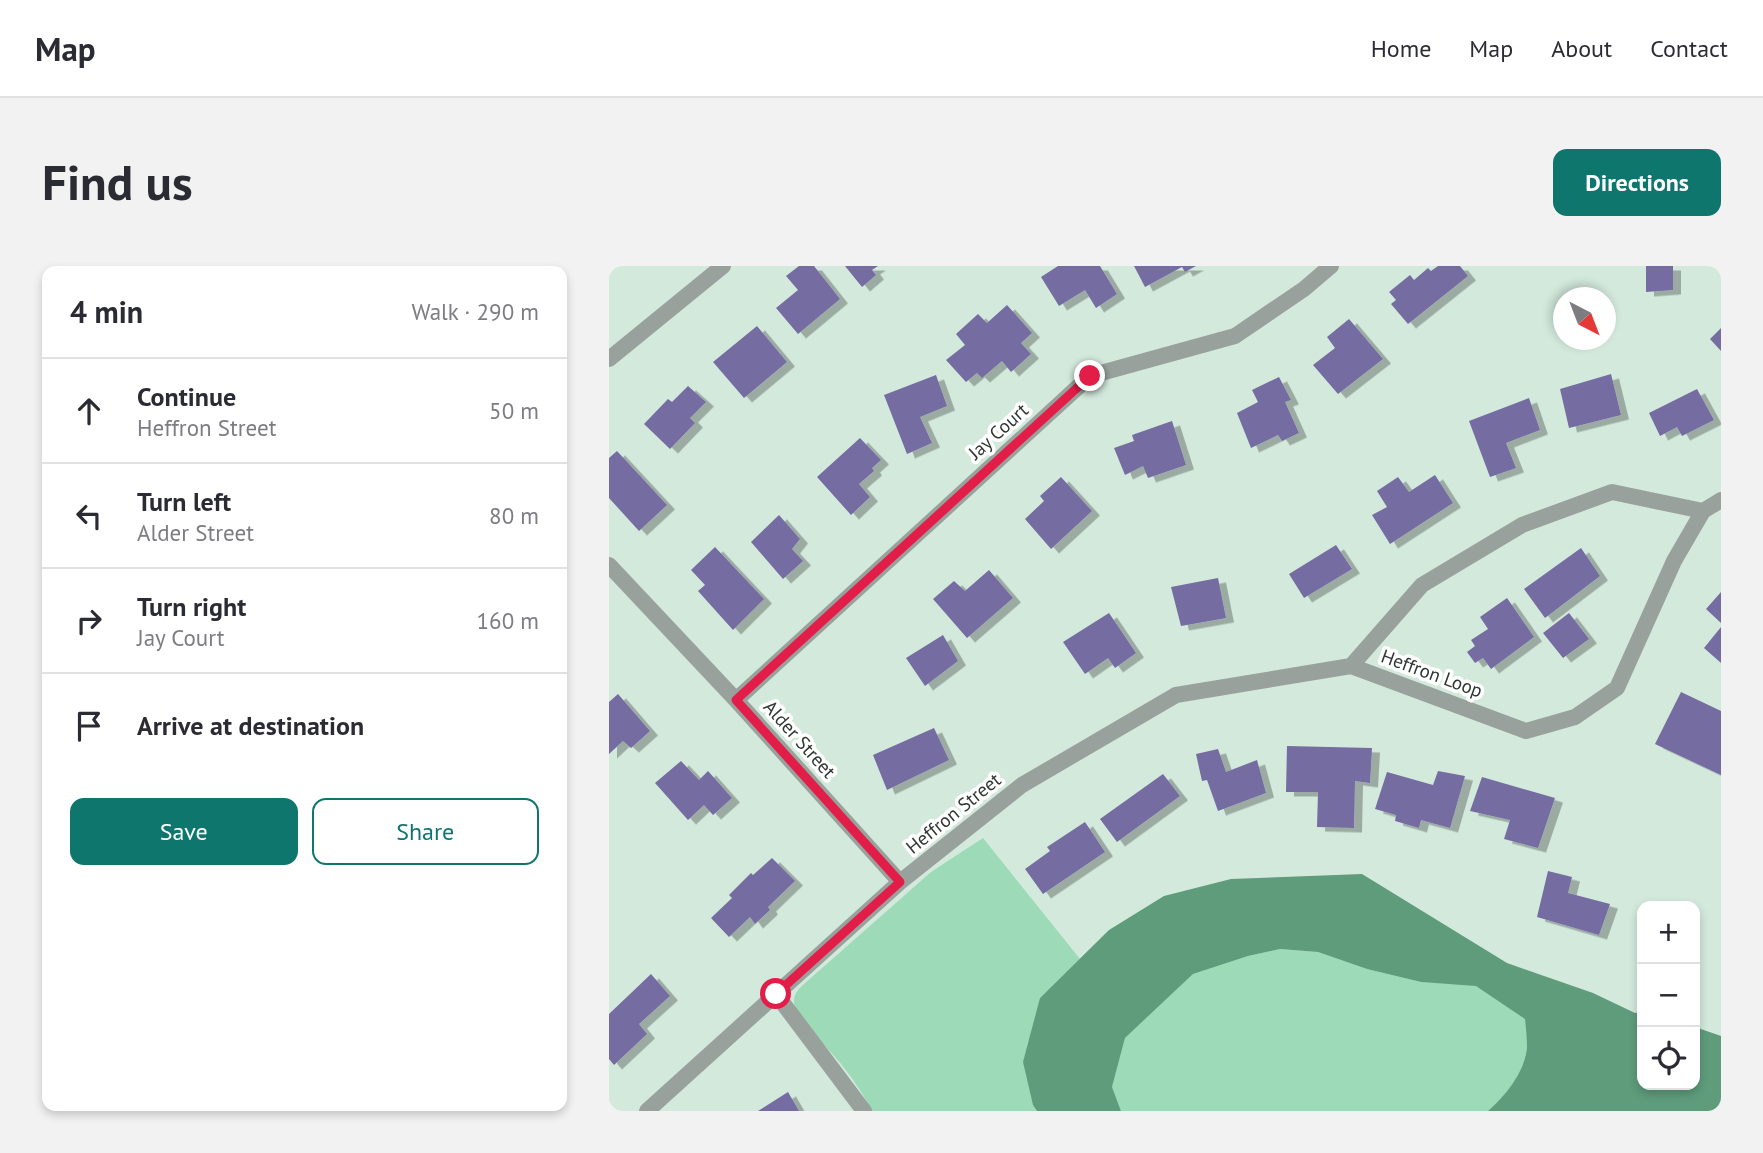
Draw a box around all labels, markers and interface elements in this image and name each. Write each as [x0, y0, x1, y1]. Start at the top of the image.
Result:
text: Map [35, 27, 96, 70]
text: Home [1371, 33, 1431, 64]
text: Map [1469, 33, 1513, 64]
text: About [1551, 33, 1612, 64]
text: Contact [1650, 33, 1728, 64]
button: Directions [1553, 149, 1721, 216]
text: Find us [42, 150, 193, 214]
north arrow [1553, 287, 1616, 350]
text: 4 min [70, 292, 143, 331]
text: Walk · 290 m [412, 297, 539, 326]
route end [1074, 360, 1105, 391]
text: Continue [137, 380, 236, 413]
icon: ahead [70, 392, 108, 430]
text: 50 m [489, 396, 539, 425]
street label: Jay Court [962, 398, 1033, 465]
text: Heffron Street [137, 413, 276, 442]
text: Turn left [137, 485, 231, 518]
icon: left [70, 497, 108, 535]
text: 80 m [489, 501, 539, 530]
text: Alder Street [137, 518, 254, 547]
text: Turn right [137, 590, 246, 623]
icon: right [70, 602, 108, 640]
text: 160 m [477, 606, 539, 635]
text: Jay Court [137, 623, 225, 652]
street label: Heffron Loop [1378, 644, 1486, 702]
street label: Alder Street [759, 695, 842, 783]
icon: arrive [70, 707, 108, 745]
text: Arrive at destination [137, 709, 364, 742]
street label: Heffron Street [901, 767, 1006, 859]
button: Save [70, 798, 298, 865]
button: Share [312, 798, 539, 865]
map controls [1637, 901, 1700, 1090]
button: + [1637, 901, 1700, 964]
button: − [1637, 964, 1700, 1027]
route start [760, 978, 791, 1009]
button: locate [1637, 1027, 1700, 1090]

